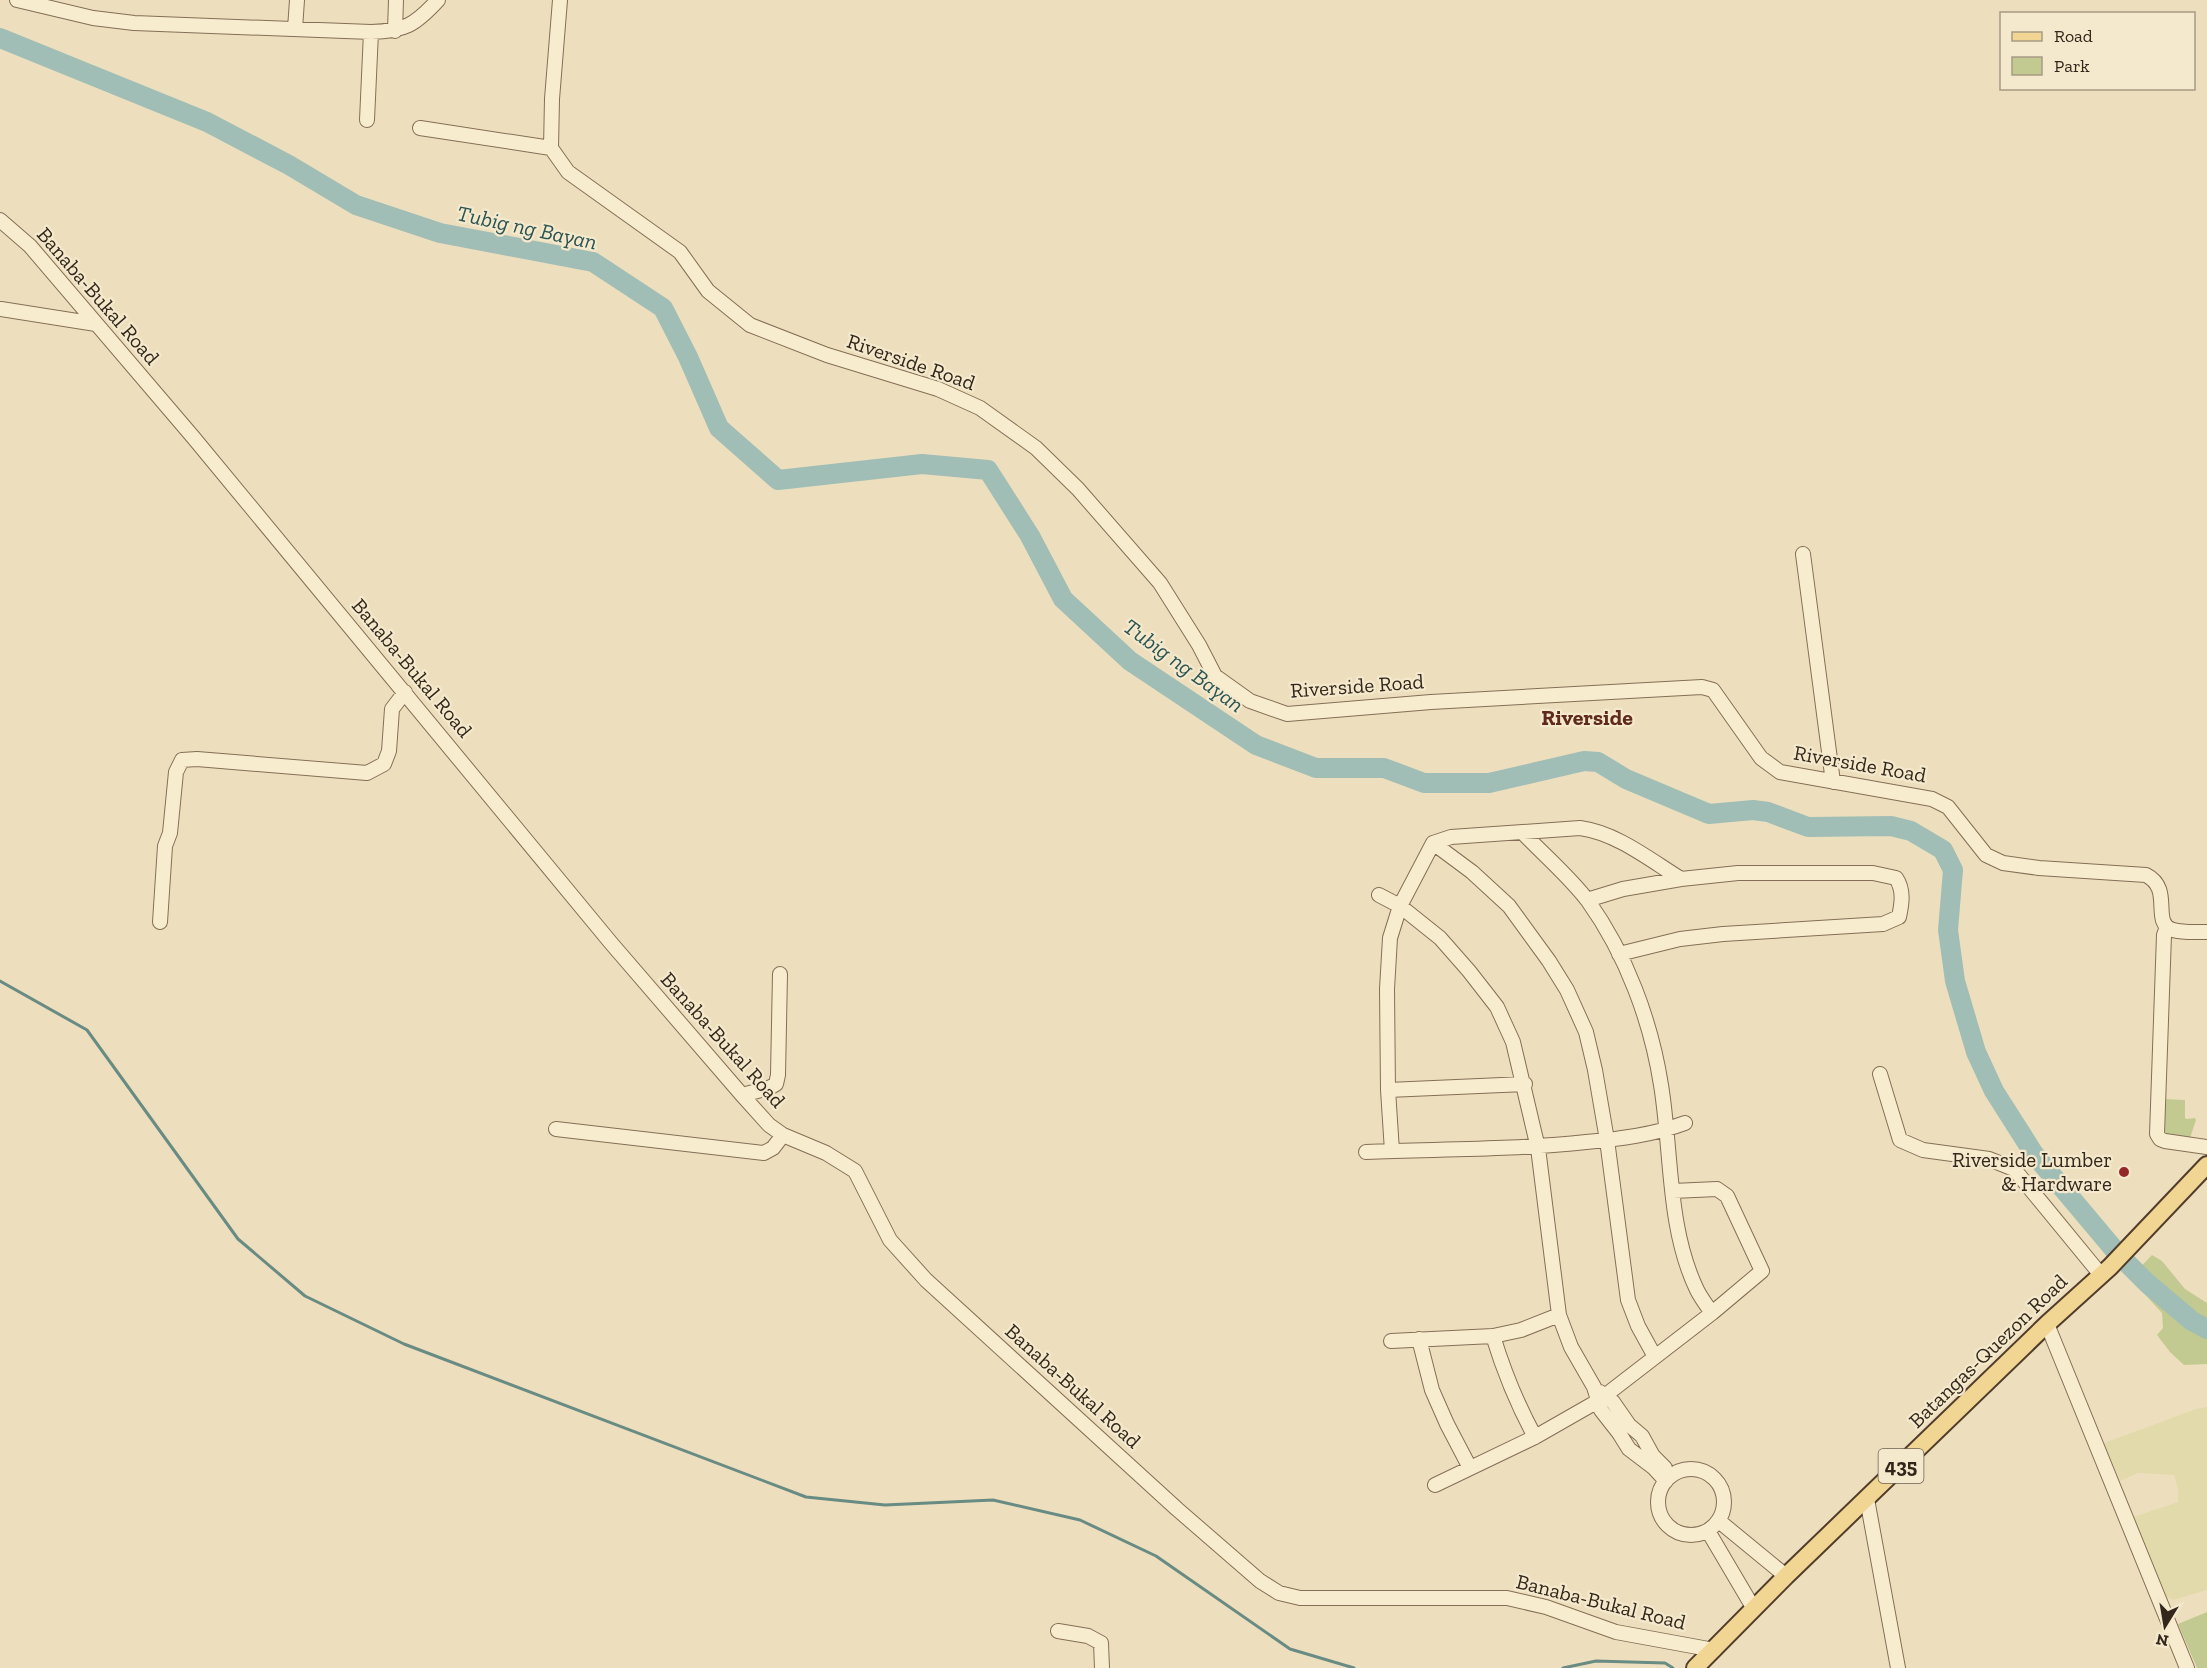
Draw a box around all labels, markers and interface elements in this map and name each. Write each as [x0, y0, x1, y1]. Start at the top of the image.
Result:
legend [2000, 12, 2195, 90]
text: Road [2054, 25, 2093, 47]
text: Park [2054, 55, 2090, 77]
water label: Tubig ng Bayan [455, 199, 599, 255]
street label: Banaba-Bukal Road [32, 222, 165, 370]
street label: Riverside Road [844, 328, 979, 395]
street label: Banaba-Bukal Road [347, 593, 478, 743]
water label: Tubig ng Bayan [1118, 613, 1249, 718]
street label: Riverside Road [1289, 668, 1425, 703]
district label: Riverside [1541, 704, 1633, 731]
street label: Riverside Road [1792, 740, 1929, 788]
street label: Banaba-Bukal Road [656, 967, 791, 1113]
place label: Riverside Lumber & Hardware [1952, 1147, 2112, 1196]
marker: Riverside Lumber & Hardware [2117, 1165, 2131, 1179]
street label: Batangas-Quezon Road [1903, 1268, 2072, 1433]
street label: Banaba-Bukal Road [1000, 1318, 1147, 1453]
road number: 435 [1878, 1449, 1924, 1483]
street label: Banaba-Bukal Road [1514, 1568, 1689, 1635]
north arrow [2135, 1596, 2195, 1656]
text: N [2154, 1630, 2170, 1651]

